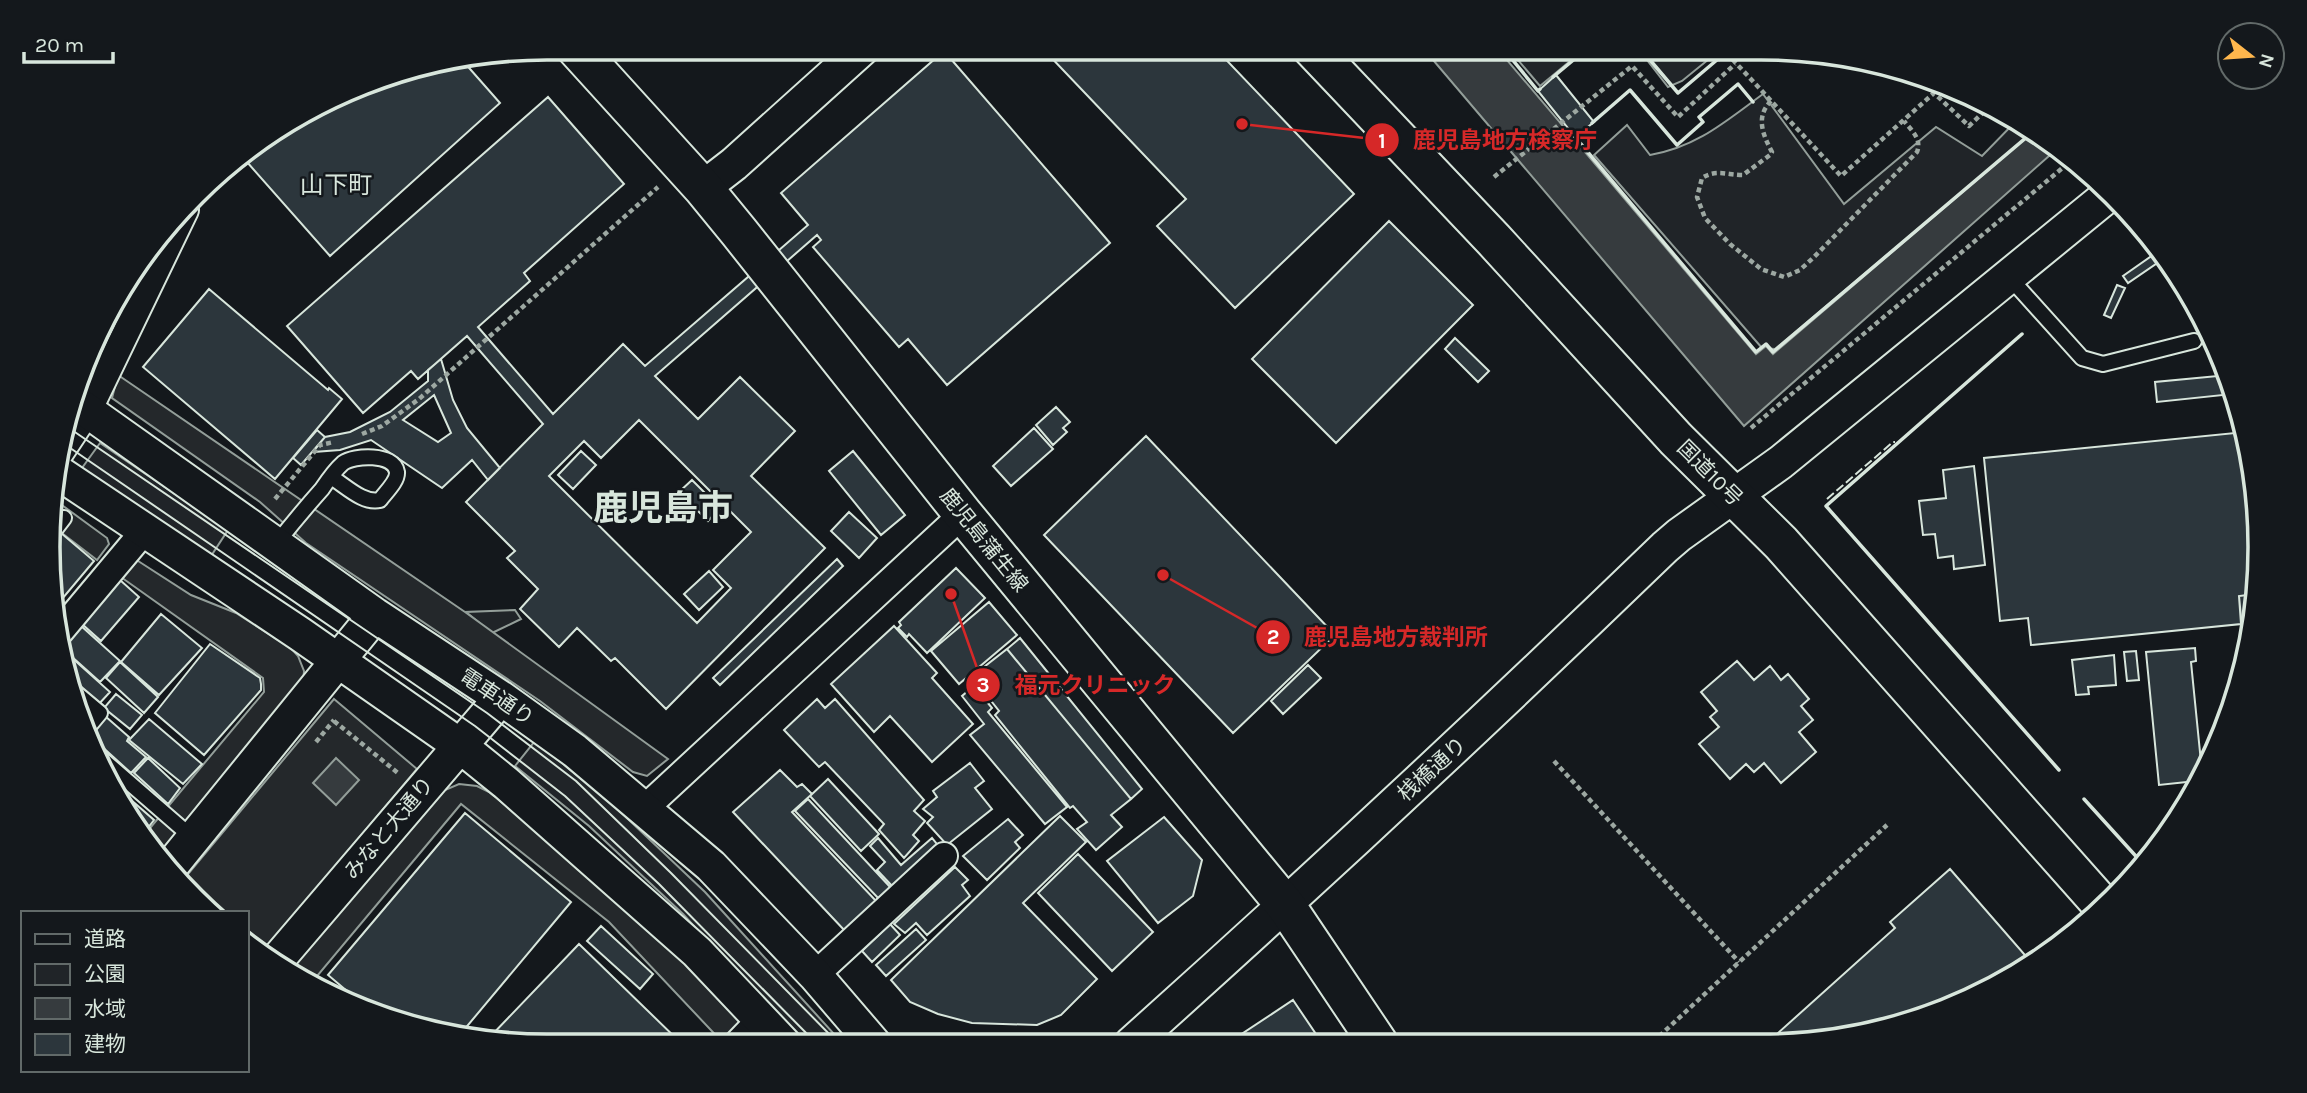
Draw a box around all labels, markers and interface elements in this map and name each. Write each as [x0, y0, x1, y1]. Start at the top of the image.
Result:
scale bar [24, 21, 114, 65]
north arrow [2216, 21, 2286, 91]
text: 20 m [35, 33, 84, 57]
text: N [2254, 51, 2279, 70]
callout: 鹿児島地方検察庁 [1364, 118, 1611, 162]
text: 鹿児島地方検察庁 [1413, 127, 1597, 154]
text: 1 [1378, 129, 1386, 153]
district label: 山下町 [300, 171, 372, 199]
street label: 国道10号 [1672, 435, 1748, 511]
street label: 鹿児島蒲生線 [935, 483, 1033, 597]
district label: 鹿児島市 [593, 488, 733, 529]
callout: 鹿児島地方裁判所 [1255, 615, 1502, 659]
text: 鹿児島地方裁判所 [1304, 624, 1488, 651]
text: 2 [1267, 625, 1279, 649]
callout: 福元クリニック [966, 663, 1190, 707]
street label: 電車通り [455, 664, 539, 730]
text: 福元クリニック [1015, 672, 1176, 699]
text: 3 [976, 673, 990, 697]
street label: 桟橋通り [1393, 732, 1471, 806]
street label: みなと大通り [339, 772, 439, 884]
legend [21, 911, 248, 1072]
text: 道路 [84, 927, 126, 951]
text: 公園 [84, 962, 126, 986]
text: 水域 [84, 997, 126, 1021]
text: 建物 [84, 1032, 126, 1056]

